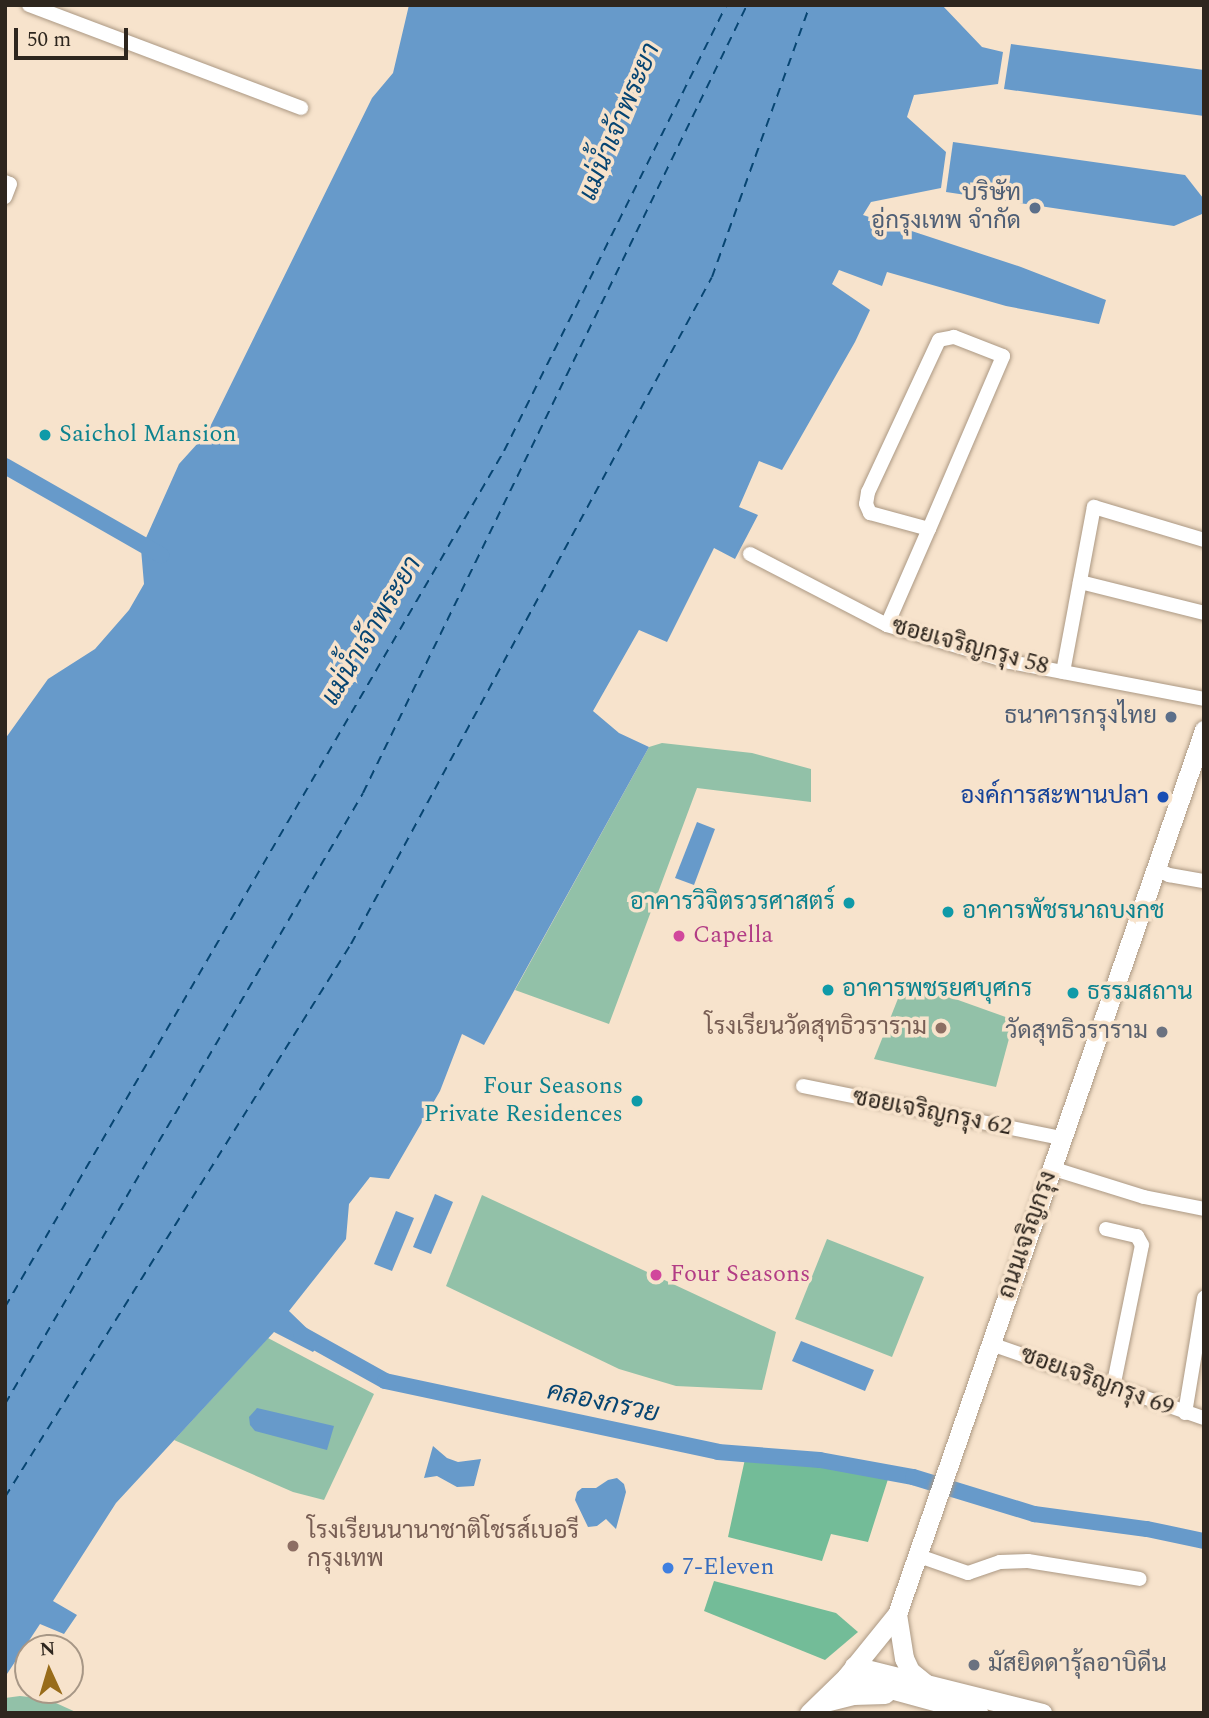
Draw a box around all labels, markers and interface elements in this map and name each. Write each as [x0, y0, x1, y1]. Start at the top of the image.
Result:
scale bar [18, 14, 131, 58]
text: 50 m [27, 24, 71, 56]
water label: แม่น้ำเจ้าพระยา [573, 39, 667, 205]
place label: บริษัท อู่กรุงเทพ จำกัด [871, 180, 1021, 236]
marker: บริษัท อู่กรุงเทพ จำกัด [1027, 200, 1043, 216]
place label: Saichol Mansion [59, 421, 236, 449]
marker: Saichol Mansion [37, 427, 53, 443]
water label: แม่น้ำเจ้าพระยา [315, 551, 429, 711]
street label: ซอยเจริญกรุง 58 [888, 612, 1052, 682]
place label: ธนาคารกรุงไทย [1004, 703, 1157, 731]
marker: ธนาคารกรุงไทย [1163, 709, 1179, 725]
place label: องค์การสะพานปลา [960, 783, 1149, 811]
marker: องค์การสะพานปลา [1155, 789, 1171, 805]
place label: อาคารวิจิตรวรศาสตร์ [630, 889, 835, 917]
marker: อาคารวิจิตรวรศาสตร์ [841, 895, 857, 911]
place label: อาคารพัชรนาถบงกช [962, 898, 1165, 926]
marker: อาคารพัชรนาถบงกช [940, 904, 956, 920]
place label: Capella [693, 922, 773, 950]
marker: Capella [671, 928, 687, 944]
place label: อาคารพชรยศบุศกร [842, 976, 1032, 1004]
place label: ธรรมสถาน [1087, 979, 1193, 1007]
marker: อาคารพชรยศบุศกร [820, 982, 836, 998]
marker: ธรรมสถาน [1065, 985, 1081, 1001]
place label: โรงเรียนวัดสุทธิวราราม [705, 1014, 927, 1042]
place label: วัดสุทธิวราราม [1005, 1018, 1148, 1046]
marker: โรงเรียนวัดสุทธิวราราม [933, 1020, 949, 1036]
marker: วัดสุทธิวราราม [1154, 1024, 1170, 1040]
place label: Four Seasons Private Residences [424, 1073, 623, 1129]
street label: ซอยเจริญกรุง 62 [850, 1083, 1014, 1143]
marker: Four Seasons Private Residences [629, 1093, 645, 1109]
street label: ถนนเจริญกรุง [993, 1167, 1063, 1303]
place label: Four Seasons [670, 1261, 810, 1289]
marker: Four Seasons [648, 1267, 664, 1283]
street label: ซอยเจริญกรุง 69 [1016, 1341, 1178, 1423]
water label: คลองกรวย [544, 1376, 662, 1430]
place label: โรงเรียนนานาชาติโชรส์เบอรี กรุงเทพ [307, 1518, 579, 1574]
marker: โรงเรียนนานาชาติโชรส์เบอรี กรุงเทพ [285, 1538, 301, 1554]
place label: 7-Eleven [682, 1554, 774, 1582]
marker: 7-Eleven [660, 1560, 676, 1576]
north arrow [14, 1634, 84, 1704]
text: N [39, 1635, 56, 1665]
place label: มัสยิดดารุ้ลอาบิดีน [988, 1651, 1167, 1679]
marker: มัสยิดดารุ้ลอาบิดีน [966, 1657, 982, 1673]

